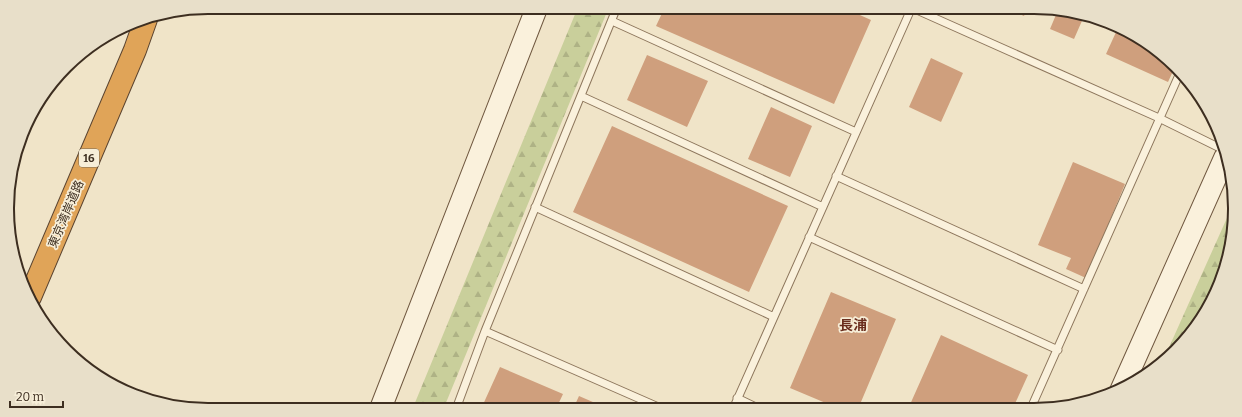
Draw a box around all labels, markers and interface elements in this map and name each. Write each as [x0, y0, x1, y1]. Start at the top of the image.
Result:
road number: 16 [79, 149, 99, 167]
street label: 東京湾岸道路 [45, 178, 87, 250]
district label: 長浦 [839, 317, 867, 334]
scale bar [10, 383, 63, 409]
text: 20 m [16, 390, 45, 404]

